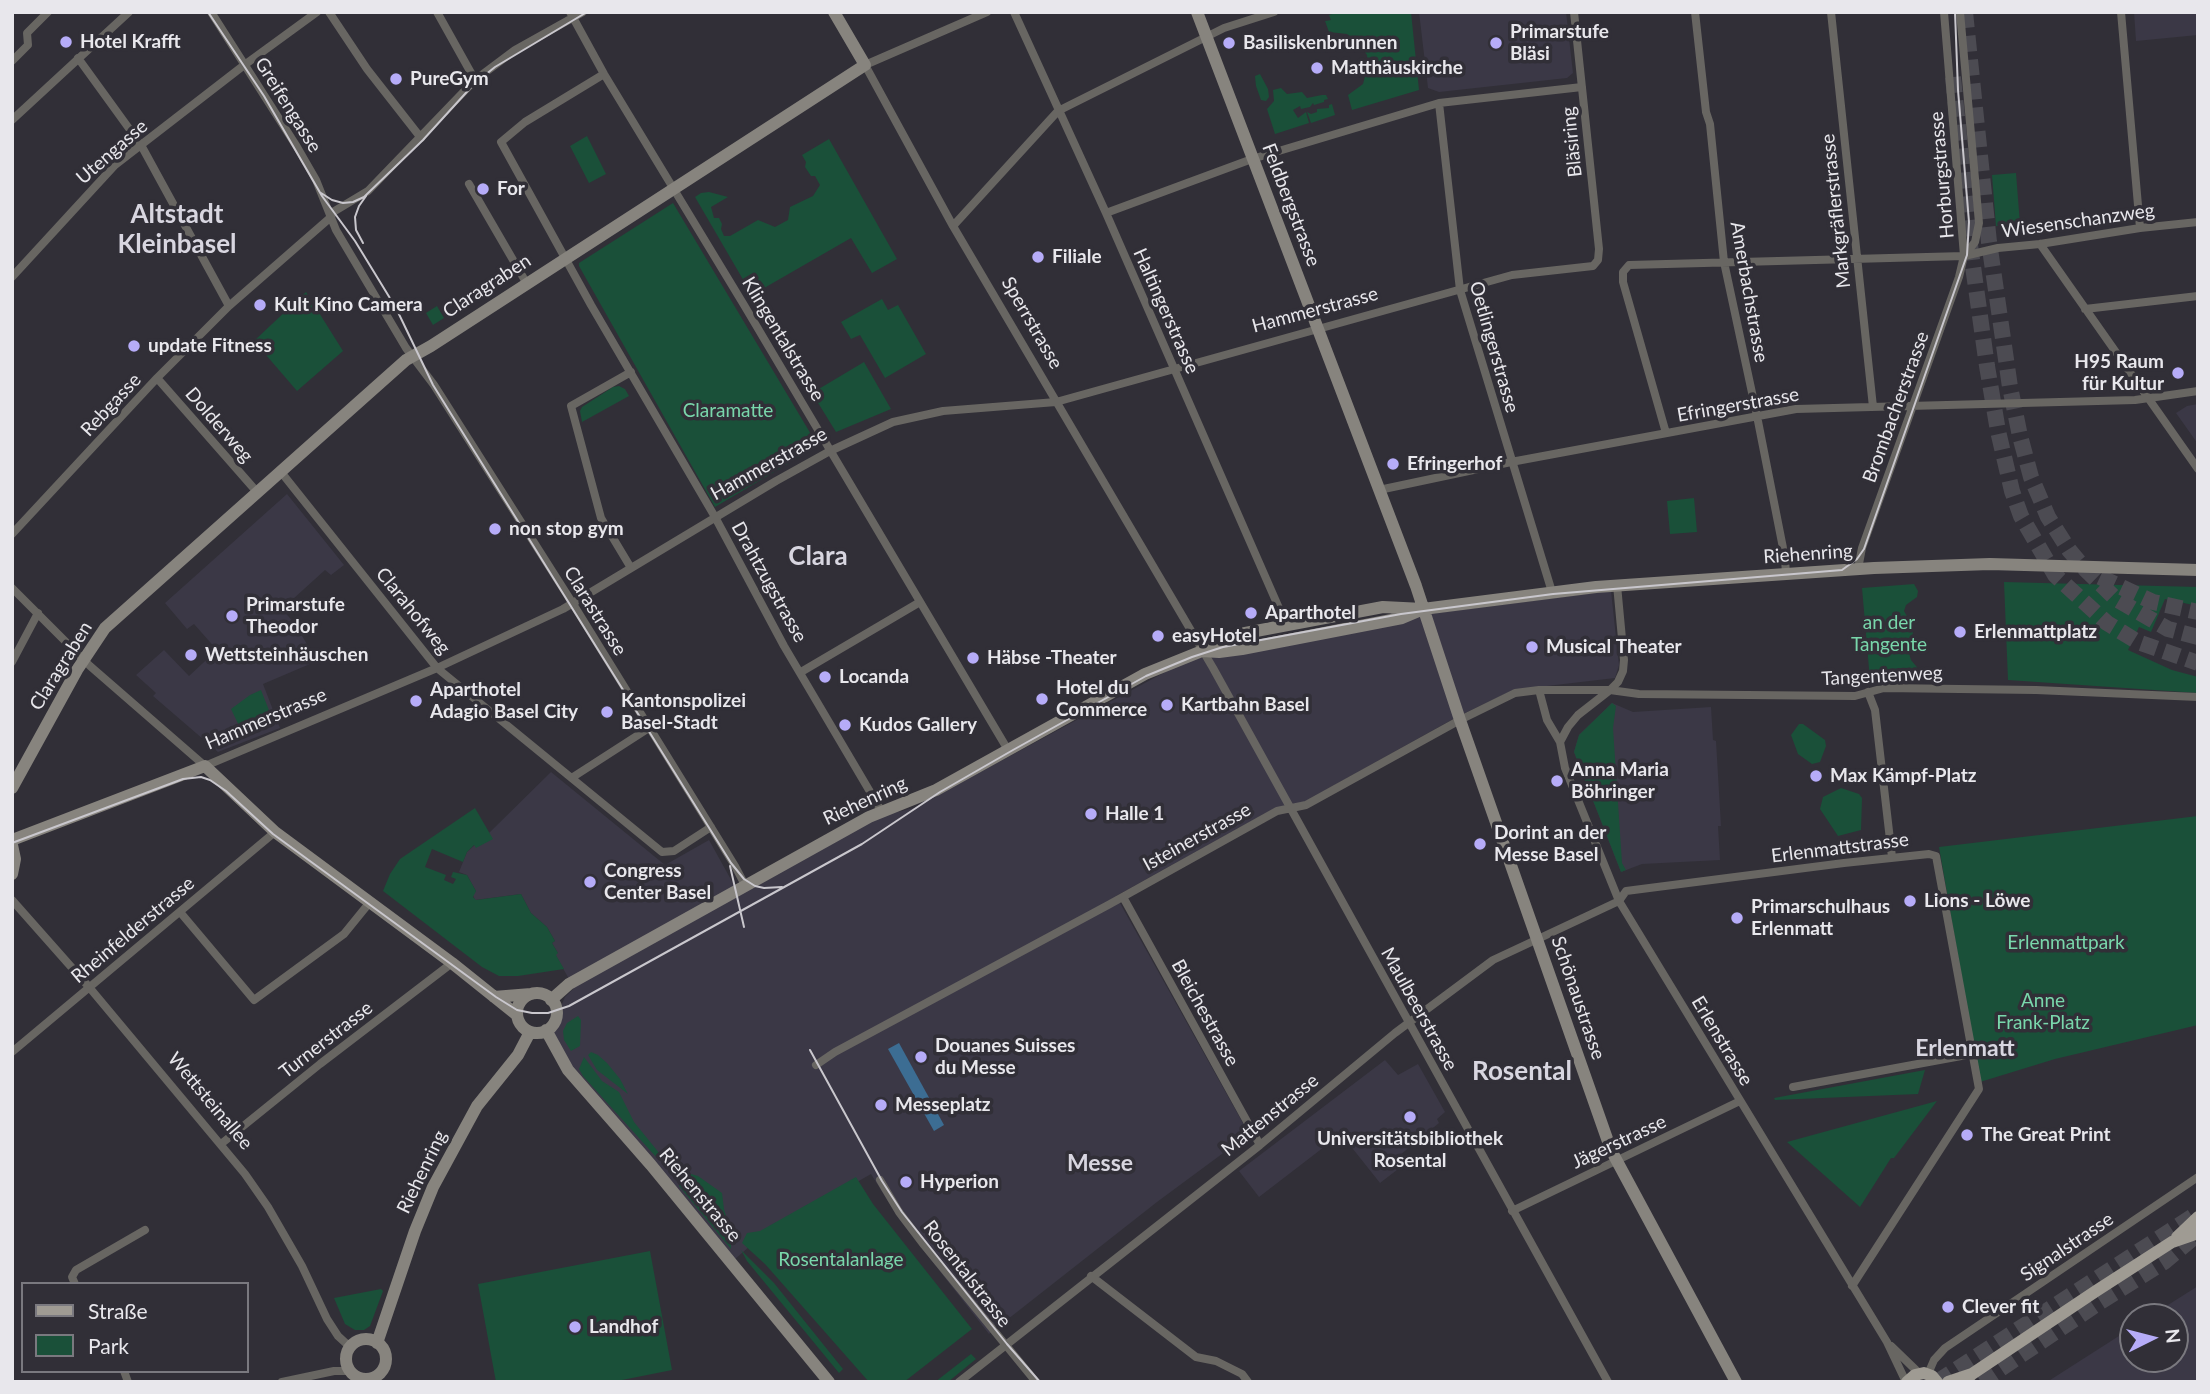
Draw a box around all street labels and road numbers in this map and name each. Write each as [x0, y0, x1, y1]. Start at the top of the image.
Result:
street label: Greifengasse [250, 53, 326, 157]
street label: Bläsiring [1557, 106, 1587, 178]
street label: Horburgstrasse [1925, 111, 1959, 239]
street label: Utengasse [72, 115, 152, 189]
street label: Markgräflerstrasse [1817, 133, 1855, 289]
street label: Feldbergstrasse [1257, 140, 1325, 270]
street label: Wiesenschanzweg [2000, 199, 2156, 243]
street label: Amerbachstrasse [1725, 220, 1773, 364]
street label: Haltingerstrasse [1128, 245, 1204, 377]
street label: Claragraben [439, 249, 535, 323]
street label: Klingentalstrasse [737, 273, 829, 405]
street label: Sperrstrasse [997, 273, 1067, 373]
street label: Oetlingerstrasse [1464, 279, 1524, 415]
street label: Hammerstrasse [1249, 282, 1381, 338]
street label: Brombacherstrasse [1858, 328, 1934, 486]
street label: Rebgasse [76, 369, 146, 441]
street label: Dolderweg [180, 383, 258, 467]
street label: Efringerstrasse [1675, 383, 1801, 427]
street label: Hammerstrasse [707, 423, 831, 505]
street label: Drahtzugstrasse [726, 518, 812, 646]
street label: Riehenring [1763, 540, 1853, 568]
street label: Clarastrasse [559, 562, 631, 660]
street label: Clarahofweg [371, 563, 455, 659]
street label: Claragraben [25, 617, 97, 715]
street label: Tangentenweg [1821, 661, 1943, 691]
street label: Hammerstrasse [202, 683, 330, 755]
street label: Riehenring [820, 772, 910, 830]
street label: Isteinerstrasse [1139, 798, 1255, 876]
street label: Erlenmattstrasse [1770, 828, 1910, 868]
street label: Rheinfelderstrasse [67, 872, 199, 988]
street label: Schönaustrasse [1546, 933, 1610, 1063]
street label: Maulbeerstrasse [1376, 943, 1462, 1075]
street label: Bleichestrasse [1166, 956, 1244, 1070]
street label: Erlenstrasse [1686, 992, 1758, 1090]
street label: Turnerstrasse [275, 997, 377, 1083]
street label: Wettsteinallee [163, 1048, 257, 1154]
street label: Mattenstrasse [1217, 1069, 1323, 1161]
street label: Jägerstrasse [1568, 1110, 1670, 1174]
street label: Riehenring [392, 1127, 452, 1217]
street label: Riehenstrasse [654, 1143, 746, 1247]
street label: Signalstrasse [2016, 1208, 2118, 1286]
street label: Rosentalstrasse [918, 1216, 1016, 1332]

